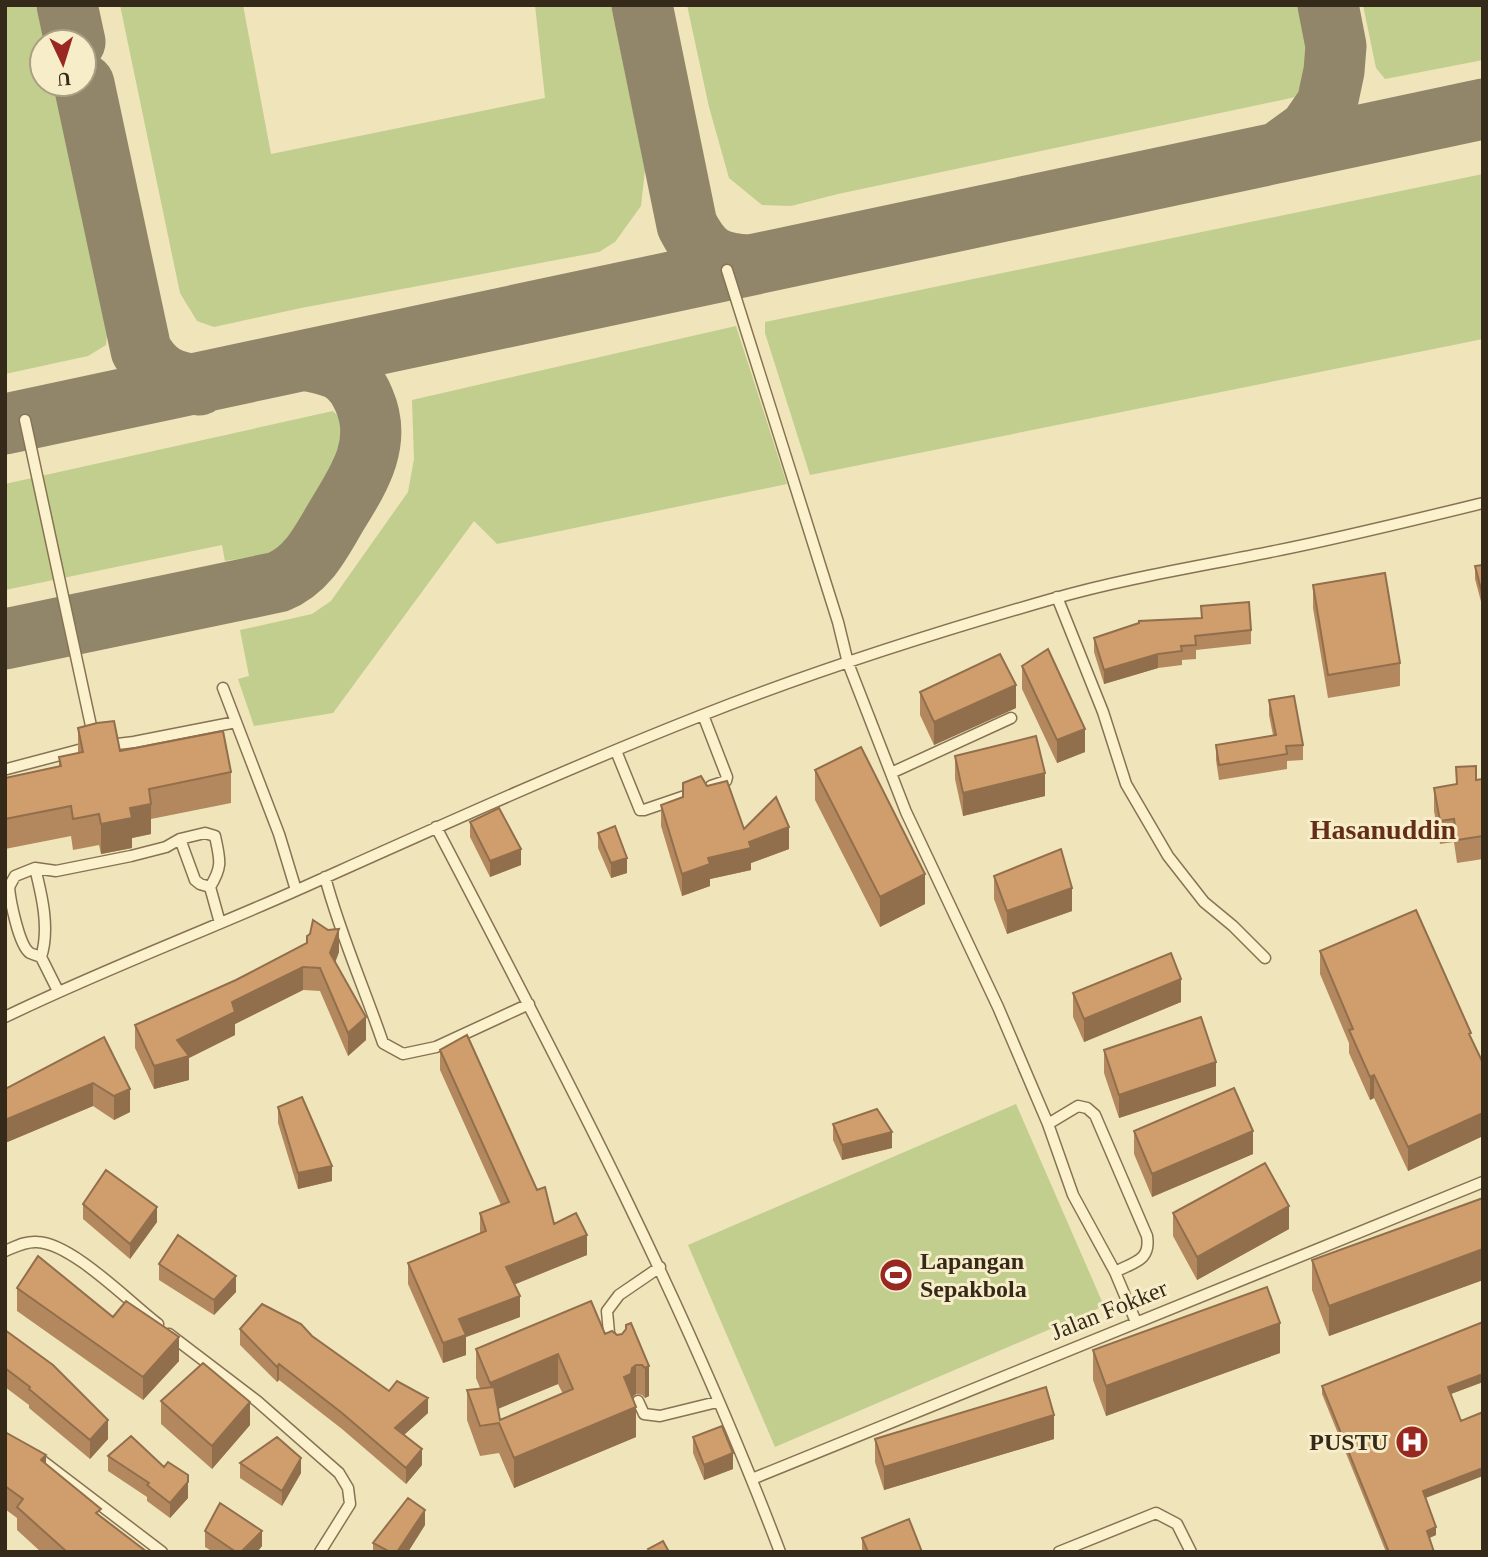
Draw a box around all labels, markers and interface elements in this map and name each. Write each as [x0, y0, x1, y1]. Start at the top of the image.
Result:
north arrow [28, 28, 98, 98]
text: U [56, 69, 72, 90]
district label: Hasanuddin [1310, 814, 1457, 845]
place label: Lapangan Sepakbola [920, 1248, 1027, 1302]
sports icon: Lapangan Sepakbola [877, 1256, 915, 1294]
street label: Jalan Fokker [1047, 1275, 1171, 1345]
hospital icon: PUSTU [1393, 1423, 1431, 1461]
place label: PUSTU [1309, 1429, 1388, 1455]

